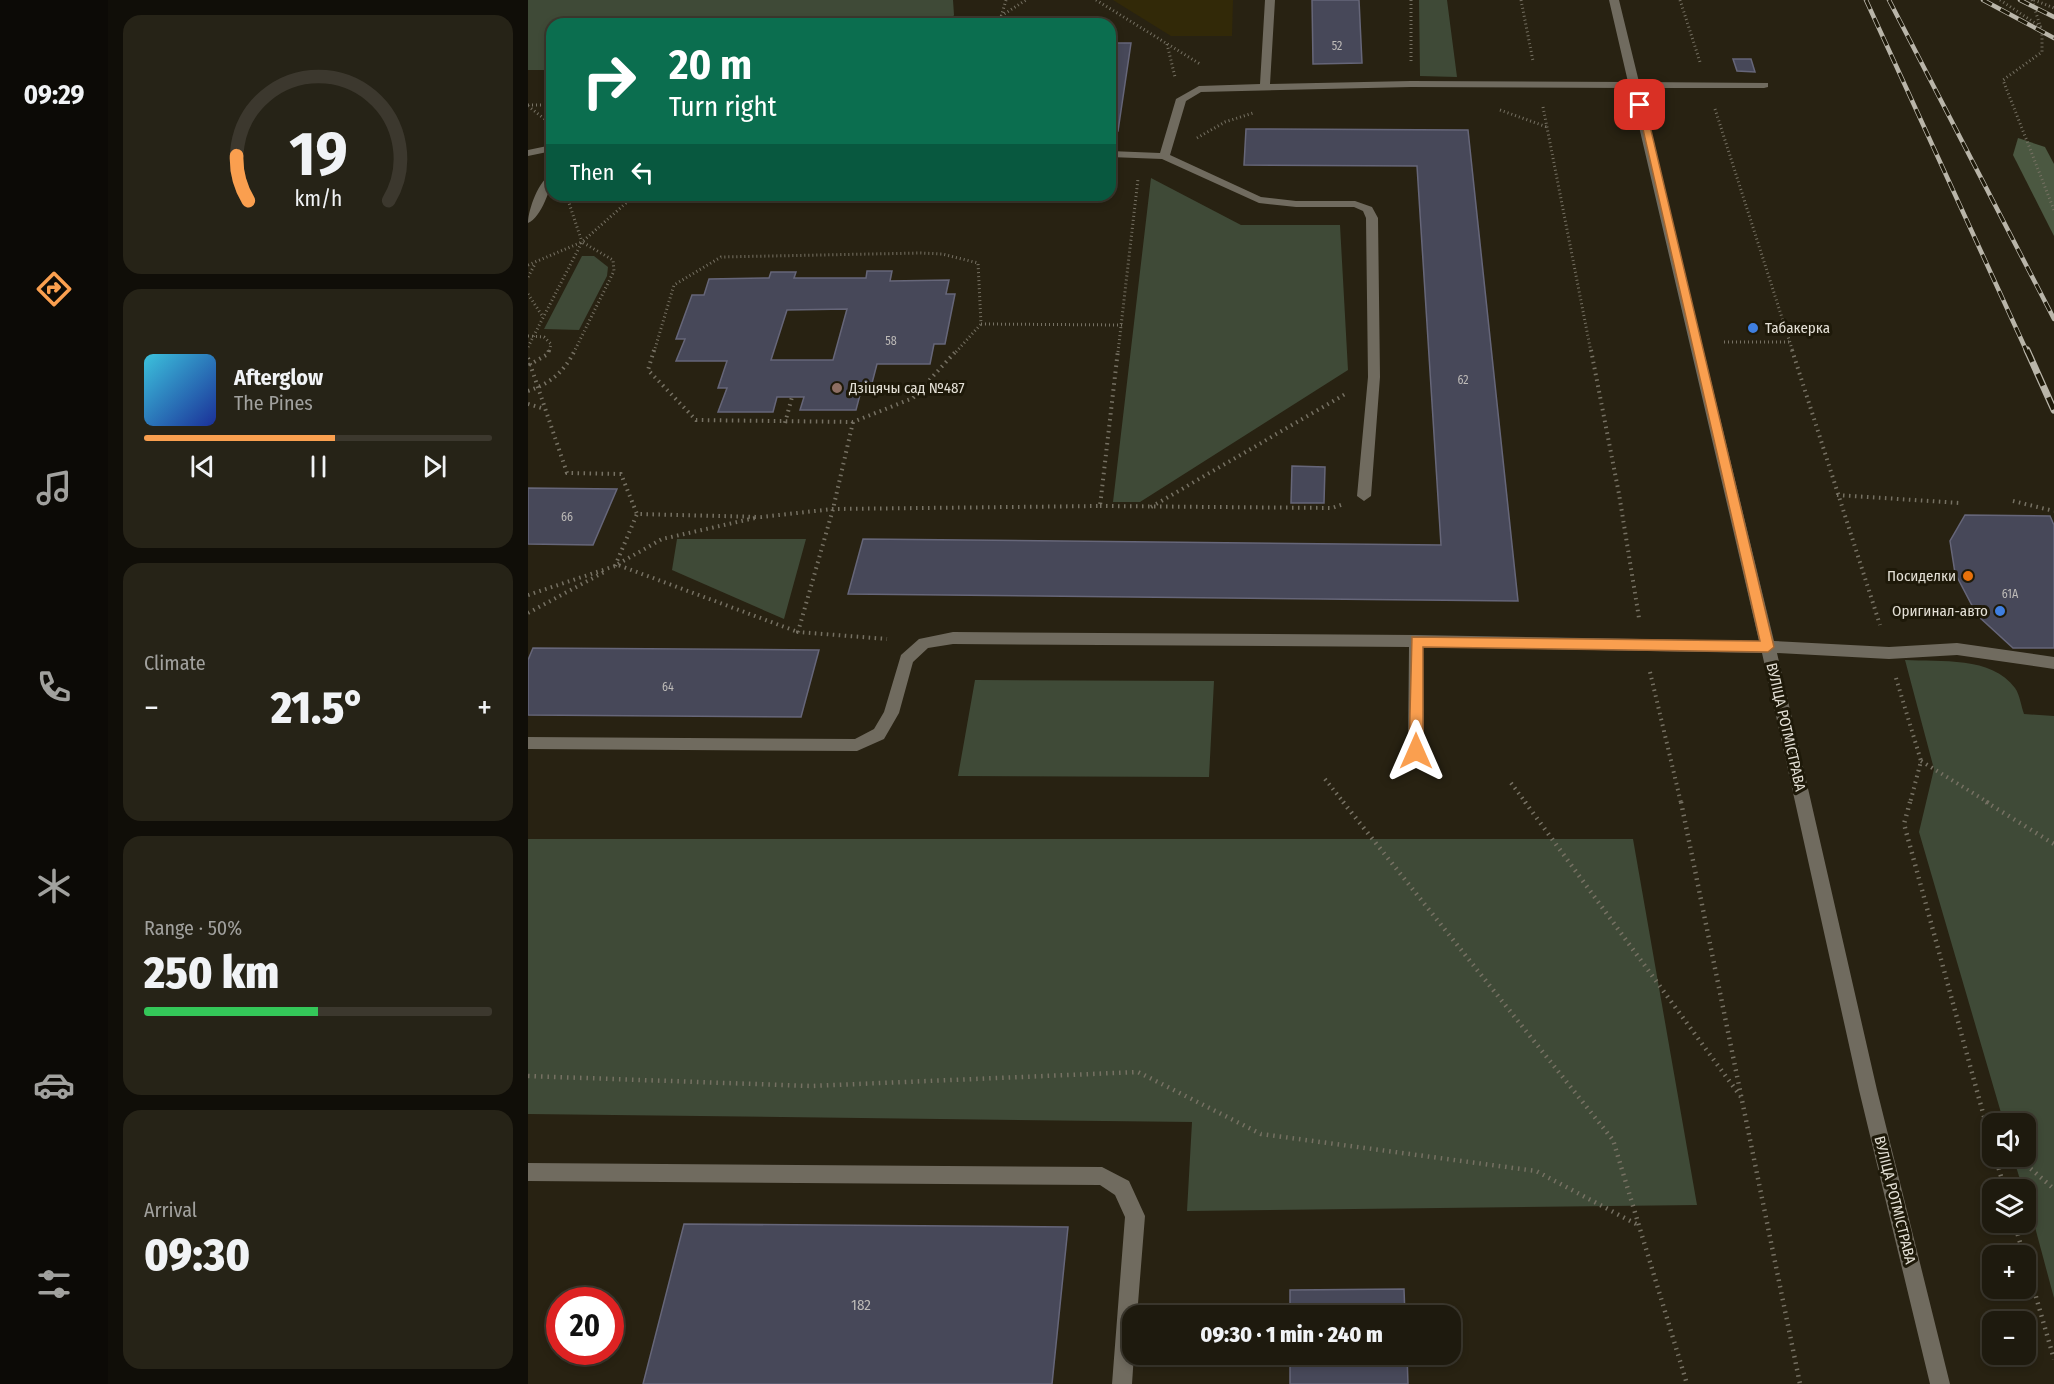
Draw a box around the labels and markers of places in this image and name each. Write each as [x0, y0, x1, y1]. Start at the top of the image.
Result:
pin [1614, 79, 1665, 130]
place label: Табакерка [1765, 319, 1830, 337]
marker: Табакерка [1746, 321, 1760, 335]
place label: Дзіцячы сад №487 [848, 379, 965, 397]
marker: Дзіцячы сад №487 [830, 381, 844, 395]
place label: Посиделки [1887, 567, 1956, 585]
marker: Посиделки [1961, 569, 1975, 583]
place label: Оригинал-авто [1892, 602, 1988, 620]
marker: Оригинал-авто [1993, 604, 2007, 618]

